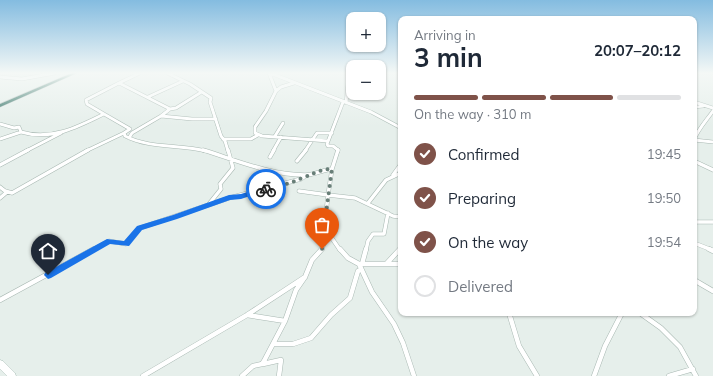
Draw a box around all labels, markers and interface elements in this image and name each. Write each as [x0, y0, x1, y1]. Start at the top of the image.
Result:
map controls [346, 12, 386, 100]
button: + [346, 12, 386, 52]
text: Arriving in [414, 27, 476, 43]
text: 3 min [414, 41, 483, 74]
text: 20:07–20:12 [594, 41, 681, 60]
button: − [346, 60, 386, 100]
text: On the way · 310 m [414, 106, 531, 122]
icon: check [414, 143, 436, 165]
text: Confirmed [448, 145, 519, 164]
text: 19:45 [647, 146, 681, 162]
courier [246, 169, 286, 209]
icon: bike [255, 178, 277, 200]
icon: check [414, 187, 436, 209]
text: Preparing [448, 189, 516, 208]
text: 19:50 [647, 190, 681, 206]
pin [305, 208, 339, 249]
icon: bag [311, 214, 333, 236]
icon: check [414, 231, 436, 253]
text: On the way [448, 233, 528, 252]
pin [31, 234, 65, 275]
text: 19:54 [647, 234, 681, 250]
icon: home [37, 240, 59, 262]
text: Delivered [448, 277, 513, 296]

